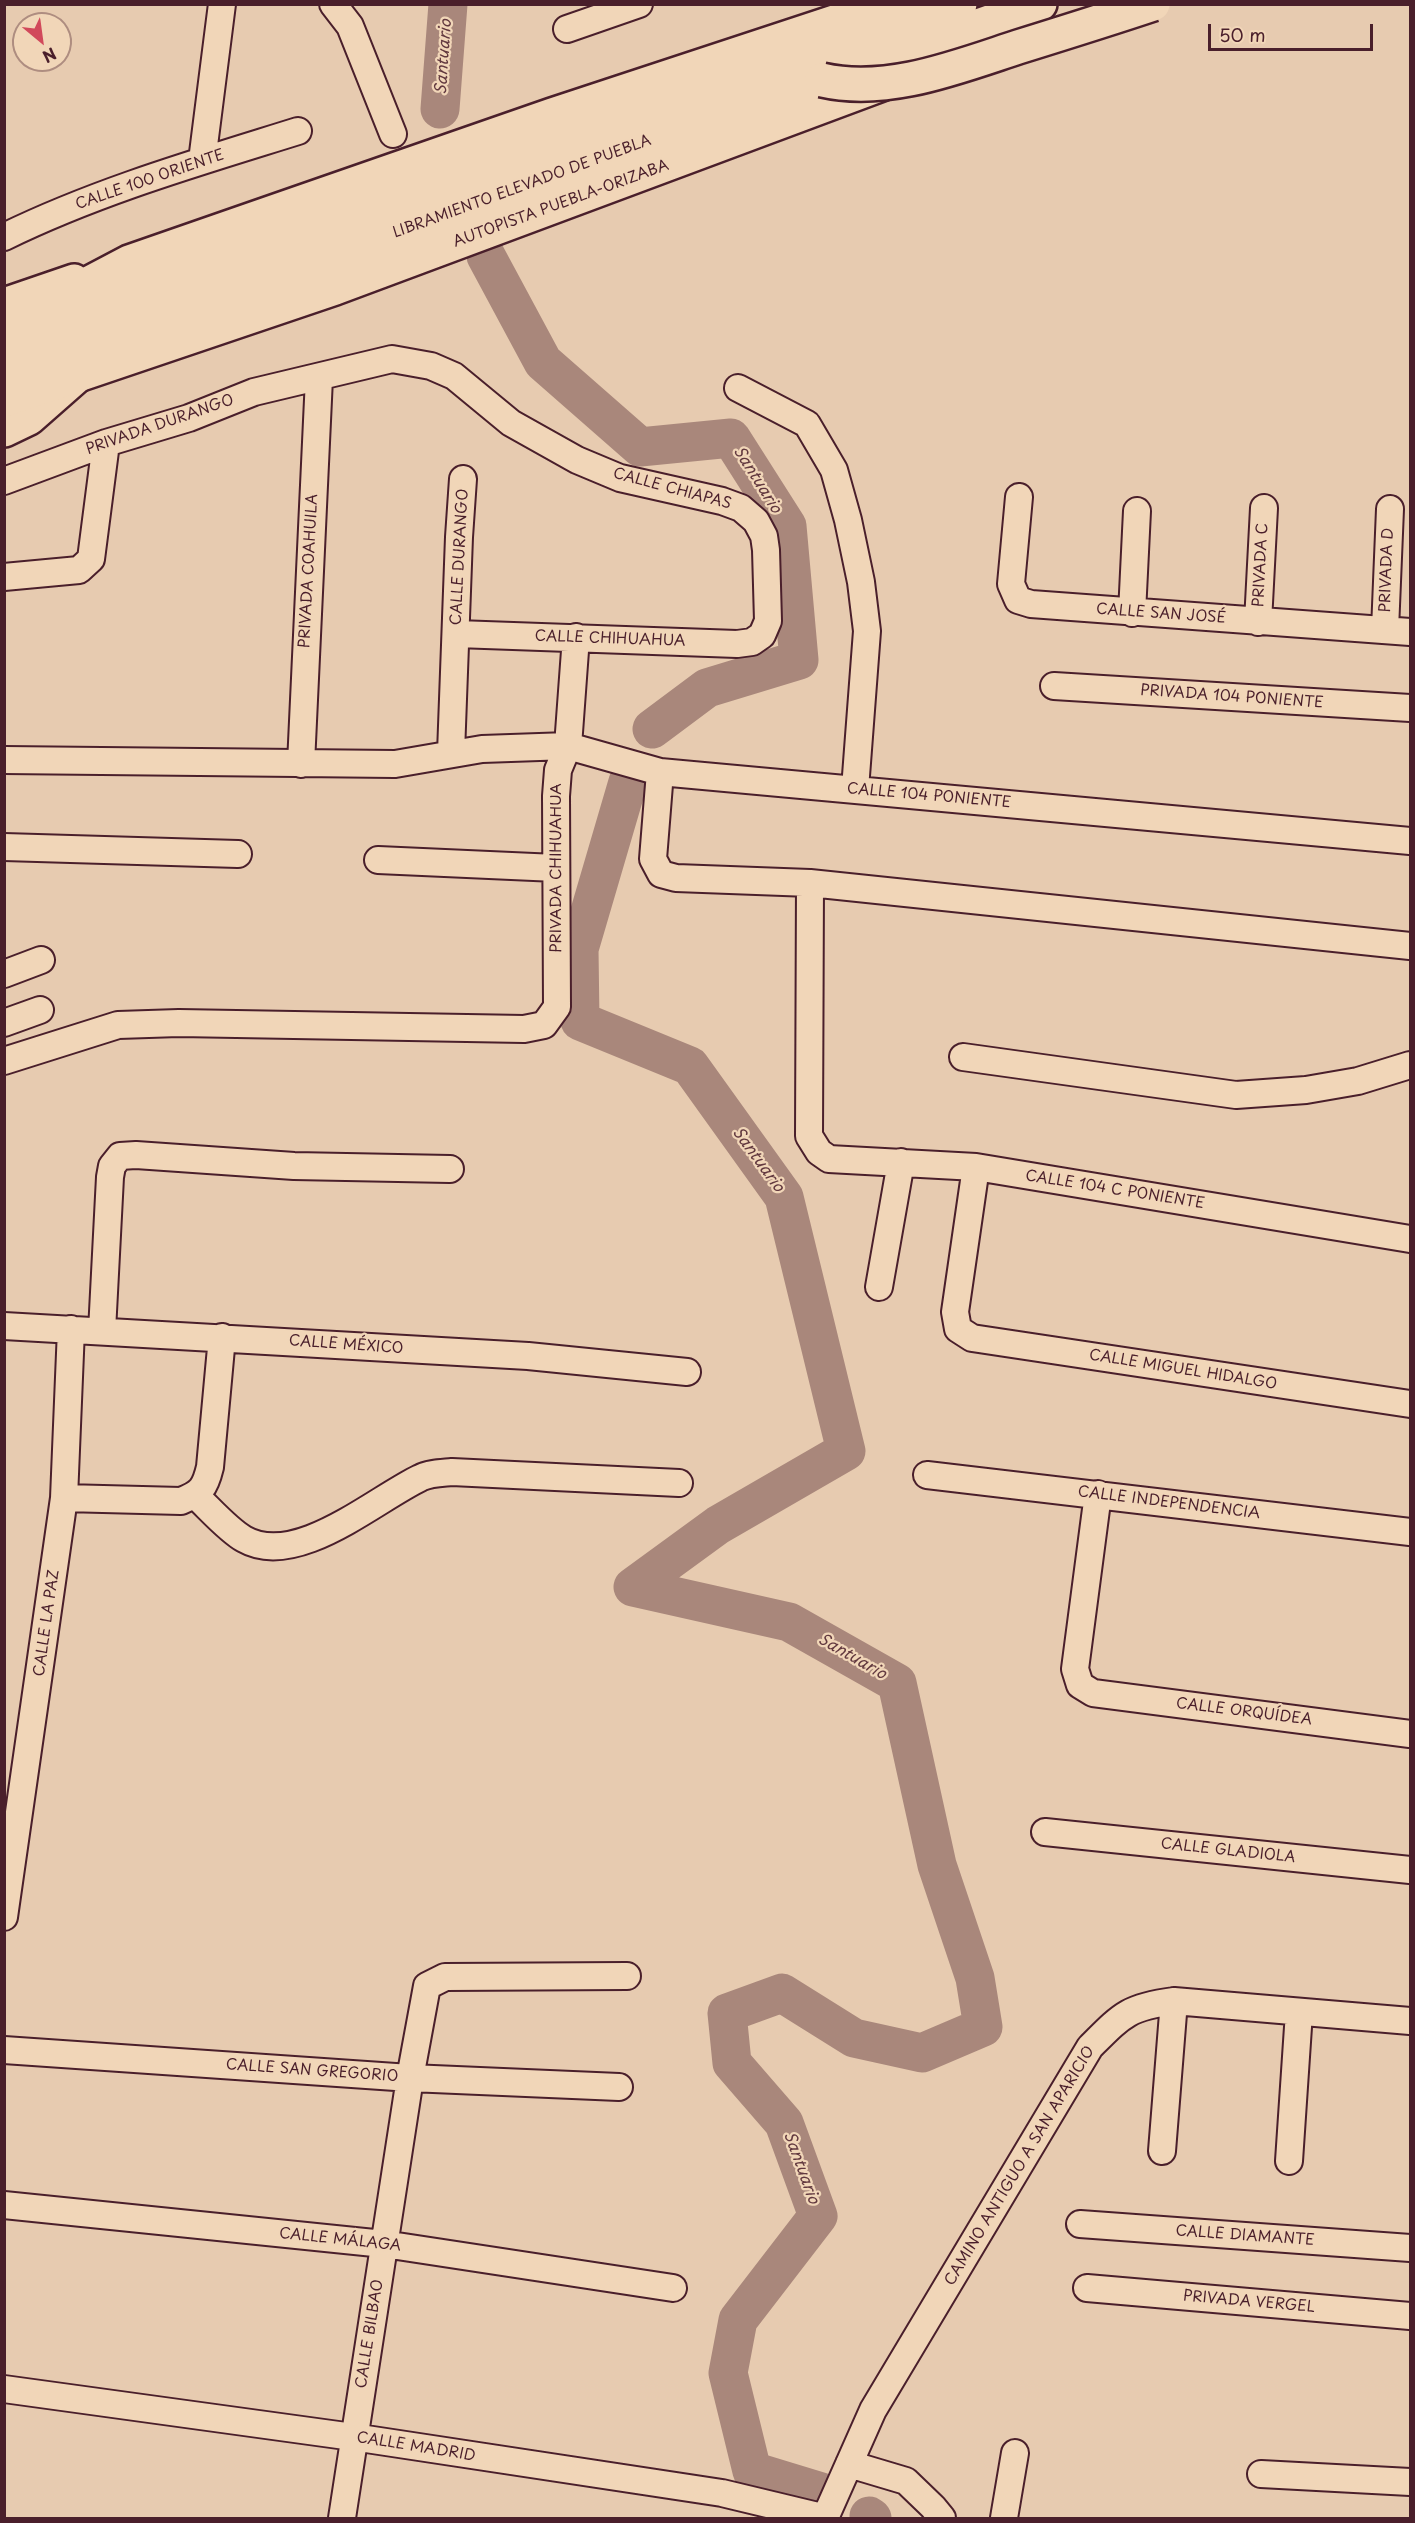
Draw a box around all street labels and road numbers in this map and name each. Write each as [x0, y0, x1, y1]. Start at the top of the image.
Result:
street label: LIBRAMIENTO ELEVADO DE PUEBLA [390, 132, 654, 242]
street label: CALLE 100 ORIENTE [73, 146, 227, 214]
street label: AUTOPISTA PUEBLA-ORIZABA [451, 157, 671, 251]
street label: PRIVADA DURANGO [84, 391, 236, 459]
street label: CALLE CHIAPAS [611, 465, 733, 513]
street label: CALLE DURANGO [447, 488, 473, 626]
street label: PRIVADA COAHUILA [296, 494, 322, 648]
street label: PRIVADA C [1250, 522, 1272, 608]
street label: PRIVADA D [1377, 527, 1397, 613]
street label: CALLE SAN JOSÉ [1095, 600, 1227, 628]
street label: CALLE CHIHUAHUA [534, 627, 686, 651]
street label: PRIVADA 104 PONIENTE [1140, 682, 1324, 712]
street label: CALLE 104 PONIENTE [846, 780, 1012, 812]
street label: PRIVADA CHIHUAHUA [548, 783, 566, 953]
street label: CALLE 104 C PONIENTE [1024, 1167, 1206, 1213]
street label: CALLE MÉXICO [288, 1332, 404, 1358]
street label: CALLE MIGUEL HIDALGO [1088, 1346, 1278, 1394]
street label: CALLE INDEPENDENCIA [1077, 1483, 1261, 1523]
street label: CALLE LA PAZ [31, 1568, 63, 1678]
street label: CALLE ORQUÍDEA [1175, 1695, 1313, 1729]
street label: CALLE GLADIOLA [1160, 1835, 1296, 1867]
street label: CAMINO ANTIGUO A SAN APARICIO [941, 2043, 1099, 2289]
street label: CALLE SAN GREGORIO [225, 2056, 399, 2086]
street label: CALLE DIAMANTE [1175, 2222, 1315, 2250]
street label: CALLE MÁLAGA [278, 2225, 402, 2255]
street label: CALLE BILBAO [353, 2278, 387, 2390]
street label: PRIVADA VERGEL [1182, 2287, 1316, 2317]
street label: CALLE MADRID [355, 2429, 477, 2465]

